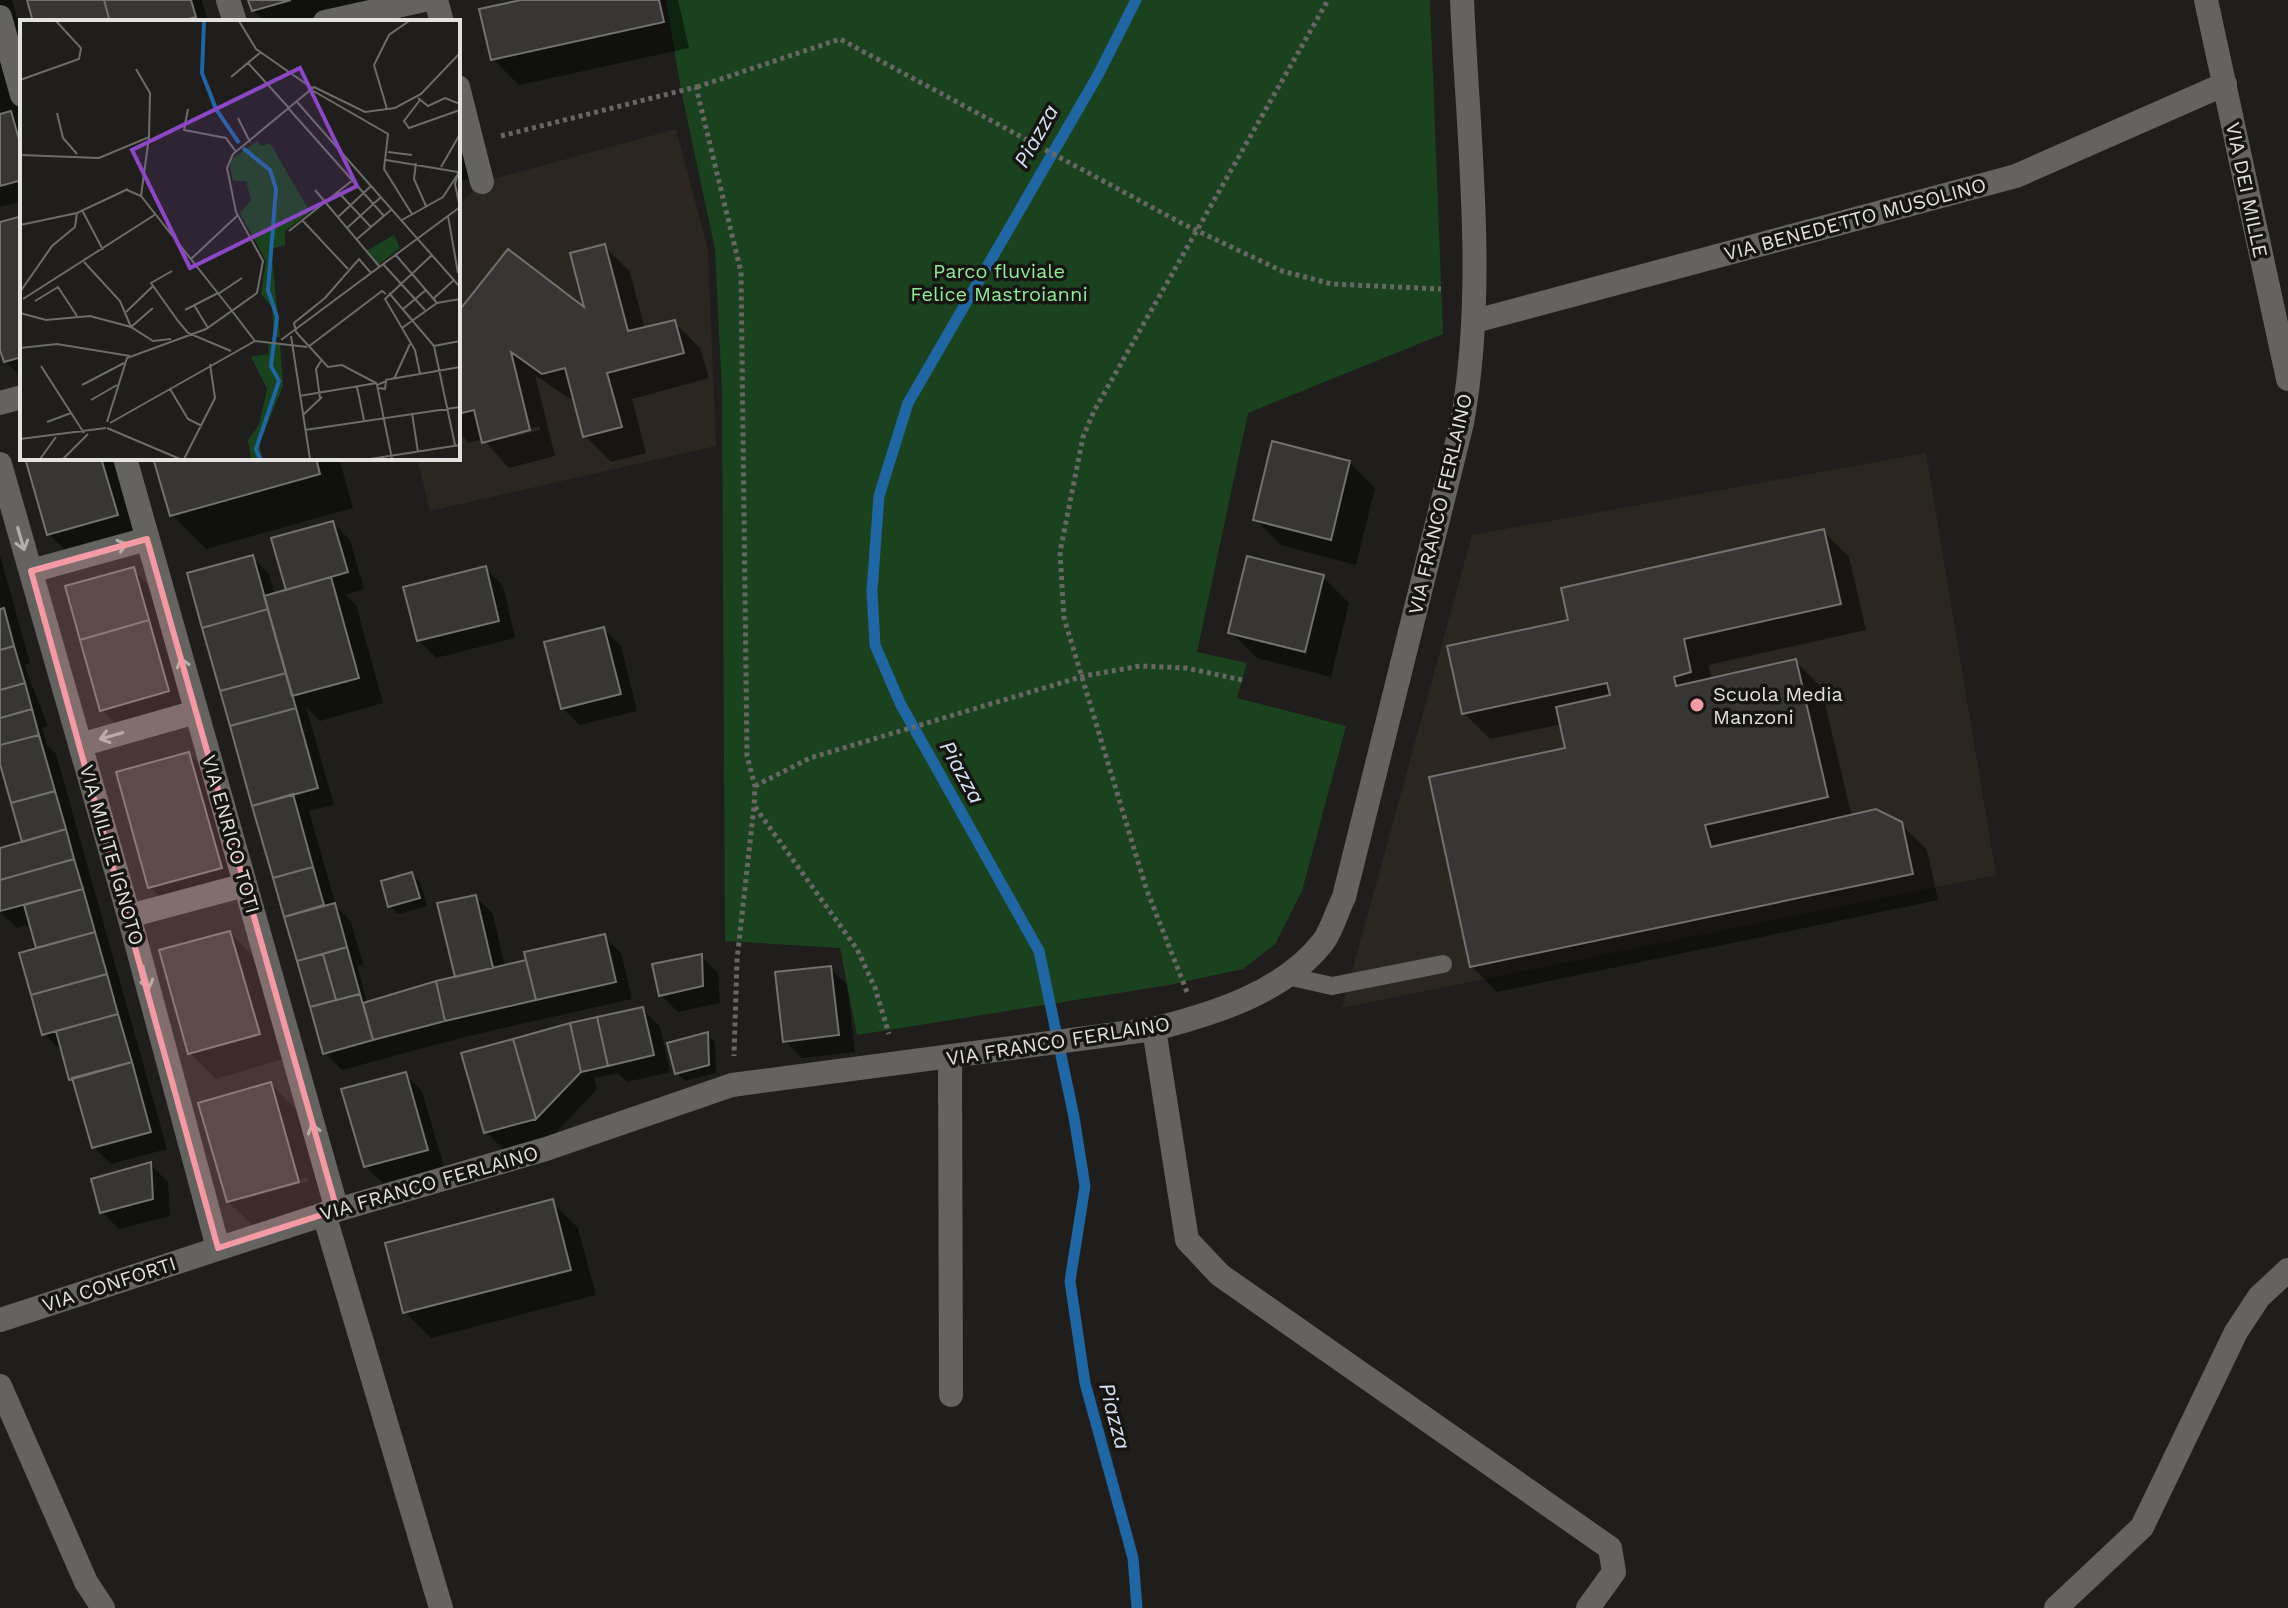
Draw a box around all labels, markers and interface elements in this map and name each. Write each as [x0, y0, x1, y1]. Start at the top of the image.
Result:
inset map [20, 20, 460, 460]
water label: Piazza [1009, 100, 1063, 172]
street label: VIA DEI MILLE [2221, 120, 2273, 260]
street label: VIA BENEDETTO MUSOLINO [1721, 172, 1989, 266]
park label: Parco fluviale Felice Mastroianni [910, 259, 1088, 306]
street label: VIA FRANCO FERLAINO [1403, 391, 1477, 617]
one-way arrow [15, 526, 30, 552]
one-way arrow [102, 539, 128, 554]
one-way arrow [176, 657, 191, 683]
place label: Scuola Media Manzoni [1713, 682, 1843, 729]
marker: Scuola Media Manzoni [1688, 696, 1706, 714]
one-way arrow [99, 729, 125, 744]
water label: Piazza [935, 736, 989, 808]
street label: VIA ENRICO TOTI [197, 752, 265, 916]
street label: VIA MILITE IGNOTO [75, 762, 149, 948]
one-way arrow [139, 964, 154, 990]
street label: VIA FRANCO FERLAINO [945, 1011, 1171, 1071]
one-way arrow [307, 1122, 322, 1148]
street label: VIA FRANCO FERLAINO [317, 1140, 541, 1226]
street label: VIA CONFORTI [39, 1251, 179, 1317]
water label: Piazza [1094, 1380, 1136, 1452]

